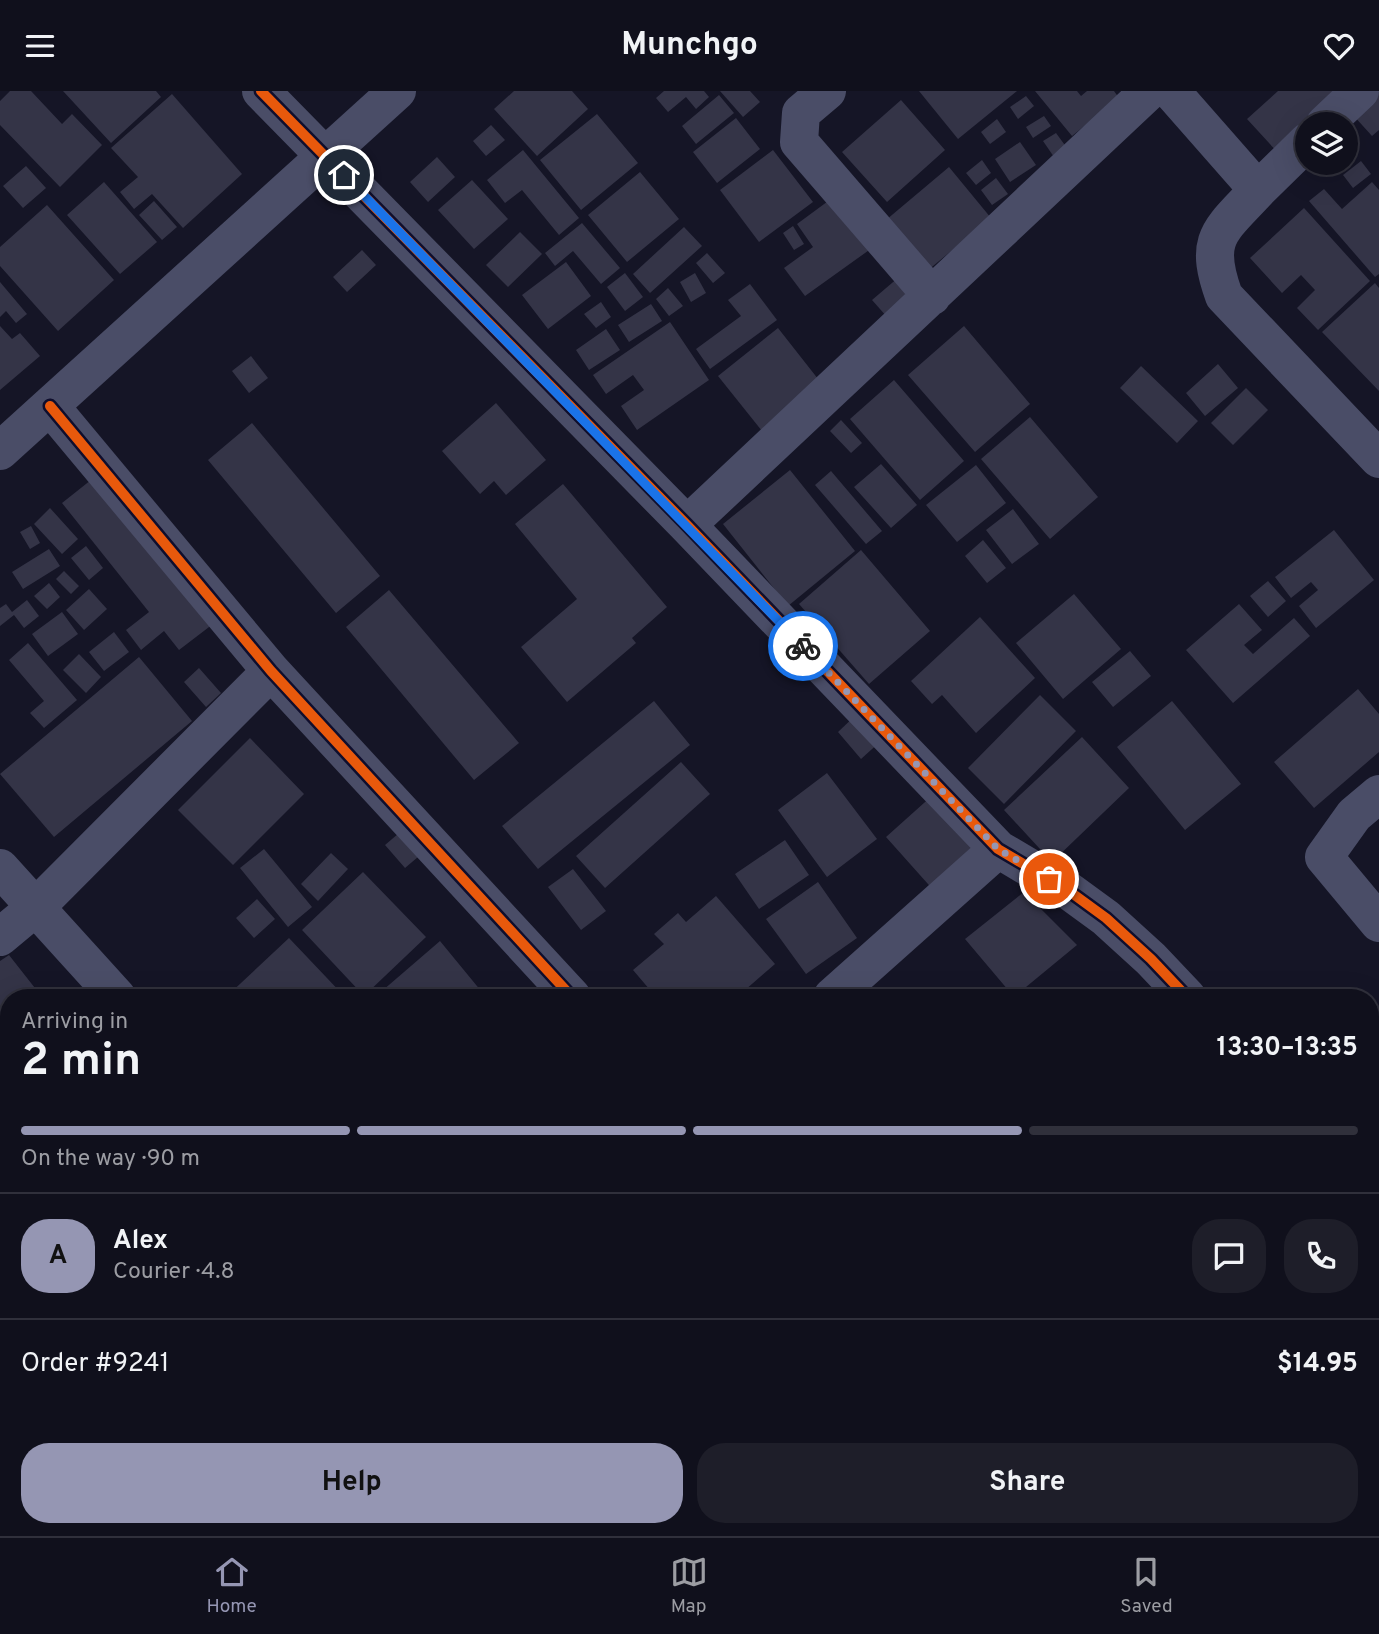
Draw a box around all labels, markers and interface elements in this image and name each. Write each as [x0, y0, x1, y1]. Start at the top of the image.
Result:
text: Munchgo [621, 26, 758, 66]
icon: menu [21, 27, 59, 65]
icon: heart [1320, 27, 1358, 65]
map controls [1295, 112, 1358, 175]
button: layers [1295, 112, 1358, 175]
pin [314, 145, 374, 205]
icon: home [325, 156, 363, 194]
courier [768, 611, 838, 681]
icon: bike [784, 627, 822, 665]
pin [1019, 849, 1079, 909]
icon: bag [1030, 860, 1068, 898]
text: Arriving in [21, 1008, 128, 1037]
text: 13:30–13:35 [1217, 1032, 1358, 1065]
text: 2 min [21, 1033, 141, 1092]
text: On the way · 90 m [21, 1145, 200, 1174]
button: chat [1192, 1219, 1266, 1293]
button: phone [1284, 1219, 1358, 1293]
text: Alex [113, 1225, 168, 1258]
text: A [49, 1240, 67, 1273]
text: Courier · 4.8 [113, 1258, 234, 1287]
text: Order #9241 [21, 1348, 169, 1381]
text: $14.95 [1277, 1348, 1358, 1381]
button: Help [21, 1443, 683, 1523]
button: Share [697, 1443, 1358, 1523]
tab: Home [206, 1553, 257, 1619]
tab: Map [670, 1553, 708, 1619]
tab: Saved [1120, 1553, 1173, 1619]

